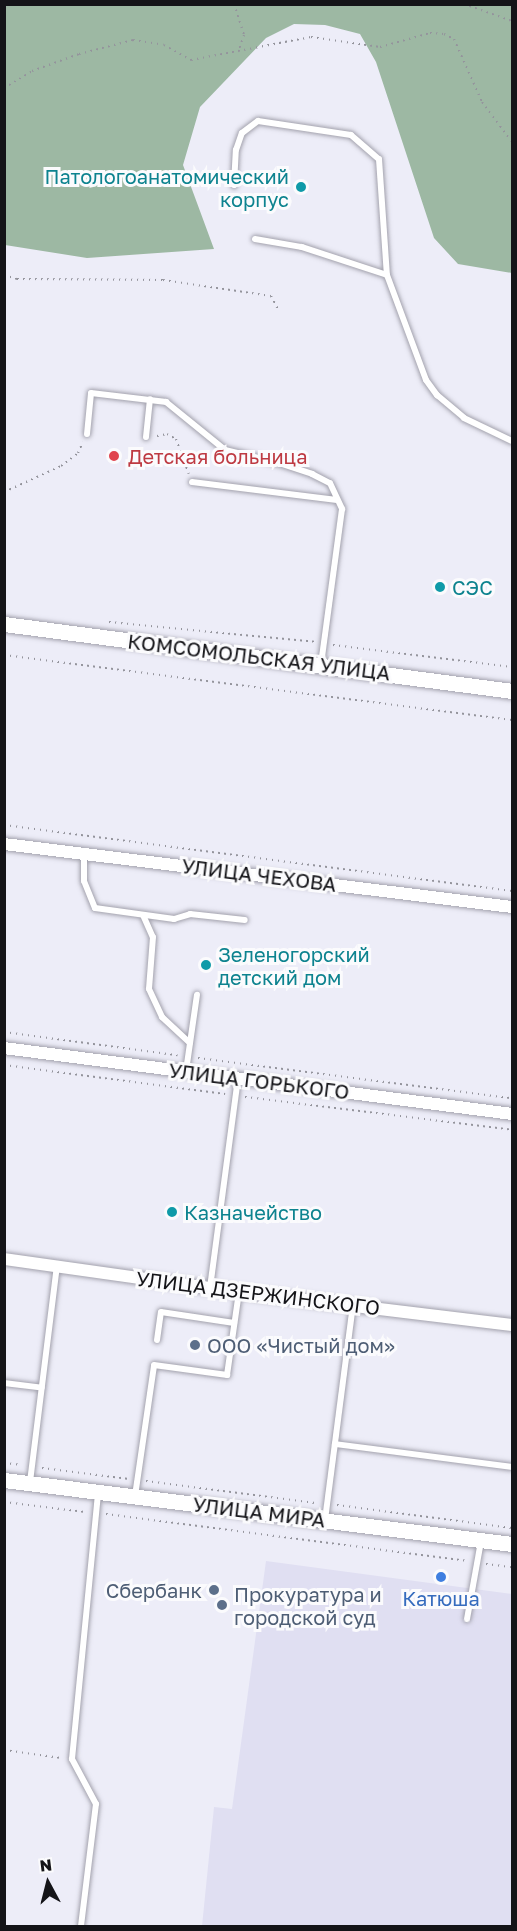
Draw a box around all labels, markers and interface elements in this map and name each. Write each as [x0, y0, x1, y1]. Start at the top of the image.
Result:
place label: Патологоанатомический корпус [45, 164, 289, 211]
marker: Патологоанатомический корпус [294, 180, 308, 194]
place label: Детская больница [128, 444, 307, 468]
marker: Детская больница [105, 447, 123, 465]
place label: СЭС [452, 575, 493, 599]
marker: СЭС [433, 580, 447, 594]
street label: КОМСОМОЛЬСКАЯ УЛИЦА [126, 629, 392, 685]
street label: УЛИЦА ЧЕХОВА [180, 854, 338, 896]
place label: Зеленогорский детский дом [218, 942, 370, 989]
marker: Зеленогорский детский дом [199, 958, 213, 972]
street label: УЛИЦА ГОРЬКОГО [167, 1058, 351, 1104]
place label: Казначейство [184, 1200, 322, 1224]
marker: Казначейство [165, 1205, 179, 1219]
street label: УЛИЦА ДЗЕРЖИНСКОГО [135, 1266, 381, 1320]
place label: ООО «Чистый дом» [207, 1333, 395, 1357]
marker: ООО «Чистый дом» [188, 1338, 202, 1352]
street label: УЛИЦА МИРА [191, 1492, 327, 1532]
marker: Катюша [434, 1570, 448, 1584]
place label: Сбербанк [106, 1578, 202, 1602]
place label: Прокуратура и городской суд [234, 1582, 382, 1629]
marker: Сбербанк [207, 1583, 221, 1597]
place label: Катюша [402, 1586, 480, 1610]
marker: Прокуратура и городской суд [215, 1598, 229, 1612]
north arrow [18, 1853, 78, 1913]
text: N [39, 1854, 53, 1876]

